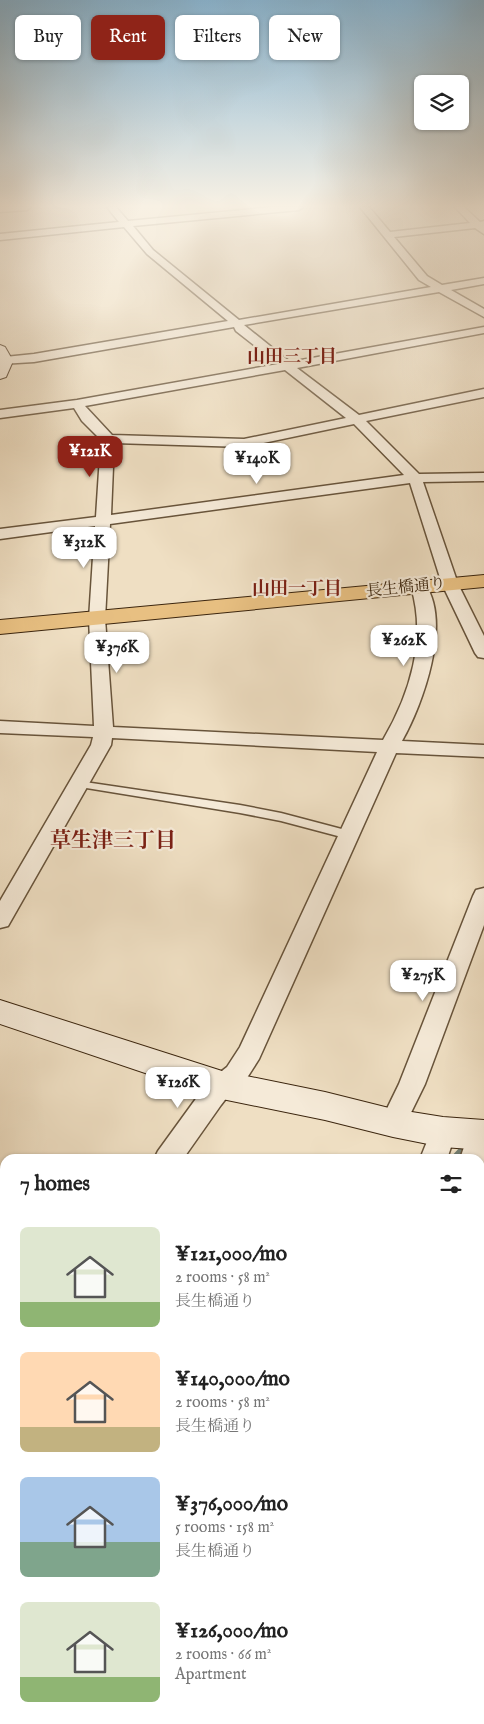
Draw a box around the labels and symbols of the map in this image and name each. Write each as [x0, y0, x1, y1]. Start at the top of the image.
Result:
district label: 山田三丁目 [247, 346, 337, 369]
pin: ¥121K [55, 436, 125, 478]
pin: ¥140K [222, 442, 292, 485]
pin: ¥312K [49, 526, 119, 569]
street label: 長生橋通り [365, 574, 447, 602]
district label: 山田一丁目 [252, 578, 342, 601]
pin: ¥262K [369, 624, 439, 667]
pin: ¥376K [82, 632, 152, 674]
district label: 草生津三丁目 [50, 828, 176, 855]
pin: ¥275K [388, 960, 458, 1002]
pin: ¥126K [143, 1066, 213, 1109]

